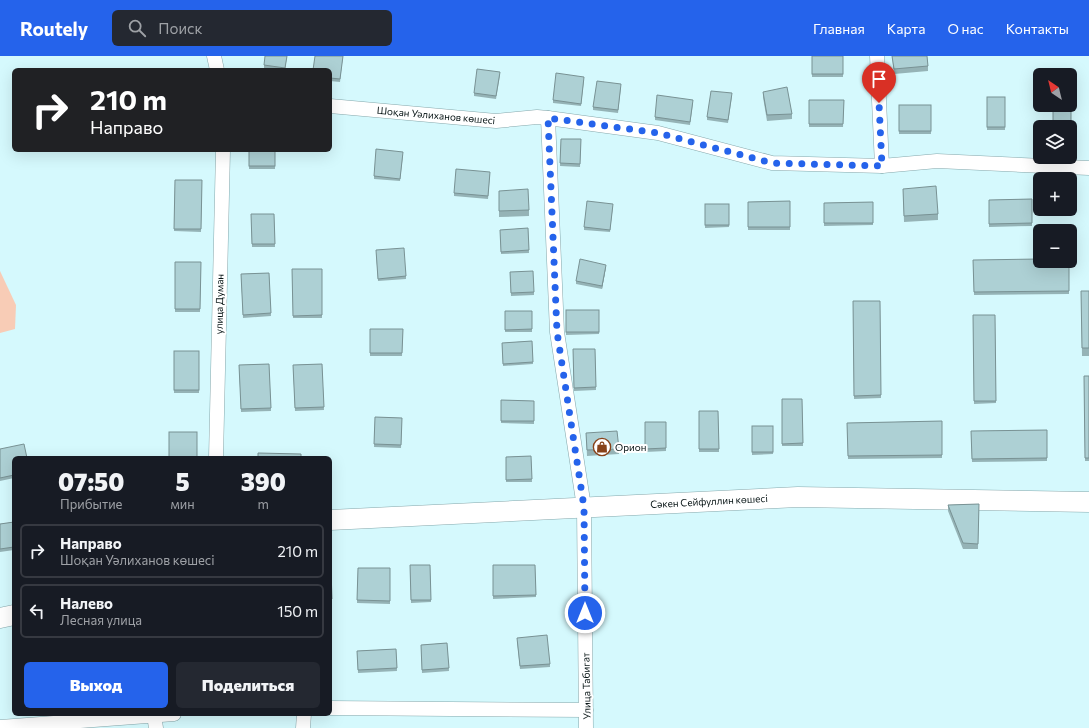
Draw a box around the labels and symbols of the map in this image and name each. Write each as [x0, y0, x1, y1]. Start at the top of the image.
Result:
pin [862, 62, 896, 103]
north arrow [1033, 68, 1077, 112]
street label: Шоқан Уәлиханов көшесі [376, 104, 496, 126]
street label: улица Думан [212, 274, 226, 334]
shop icon: Орион [592, 437, 612, 457]
place label: Орион [615, 441, 646, 453]
street label: Сәкен Сейфуллин көшесі [650, 492, 768, 510]
position arrow [564, 592, 606, 634]
street label: Улица Табигат [579, 652, 593, 720]

